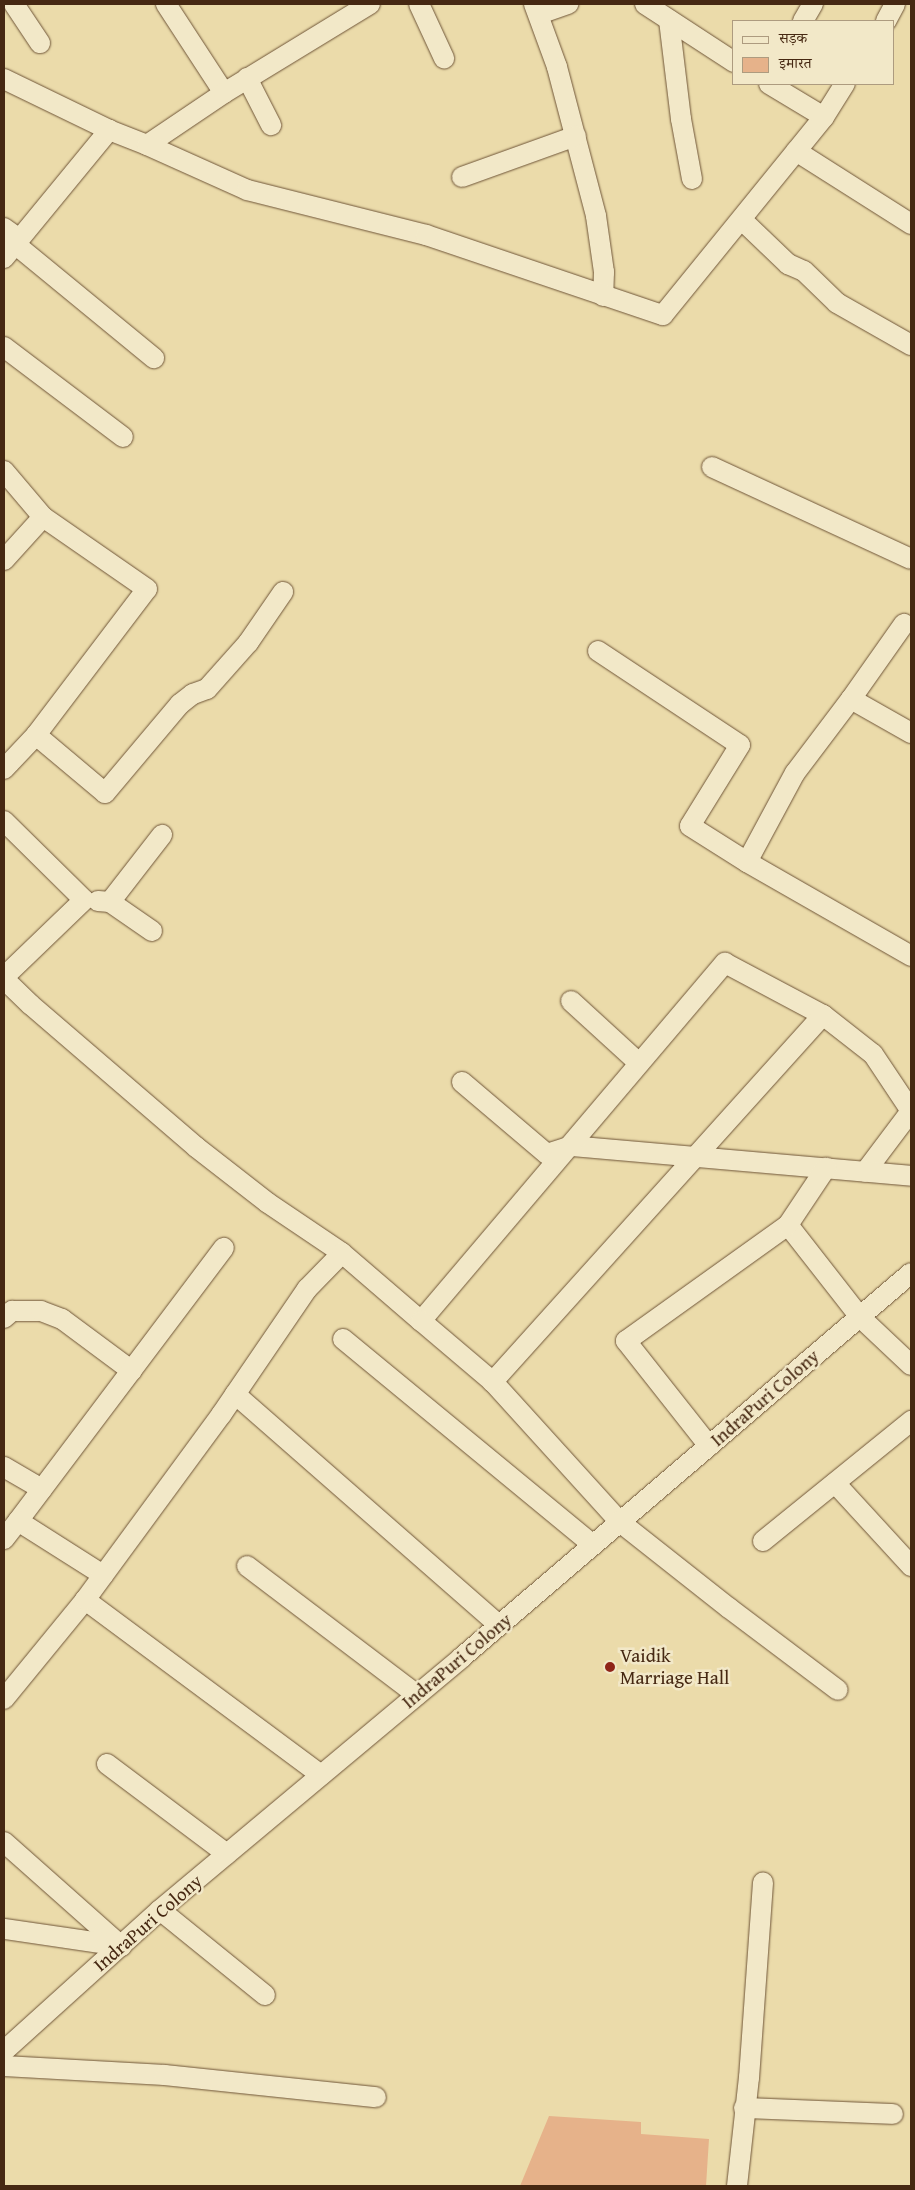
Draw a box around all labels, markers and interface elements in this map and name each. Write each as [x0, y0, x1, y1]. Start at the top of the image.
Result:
legend [732, 20, 895, 85]
text: सड़क [779, 27, 807, 48]
text: इमारत [779, 52, 812, 73]
street label: IndraPuri Colony [706, 1345, 824, 1451]
street label: IndraPuri Colony [397, 1608, 517, 1714]
place label: Vaidik Marriage Hall [620, 1645, 729, 1689]
marker: Vaidik Marriage Hall [604, 1661, 616, 1673]
street label: IndraPuri Colony [89, 1870, 207, 1976]

